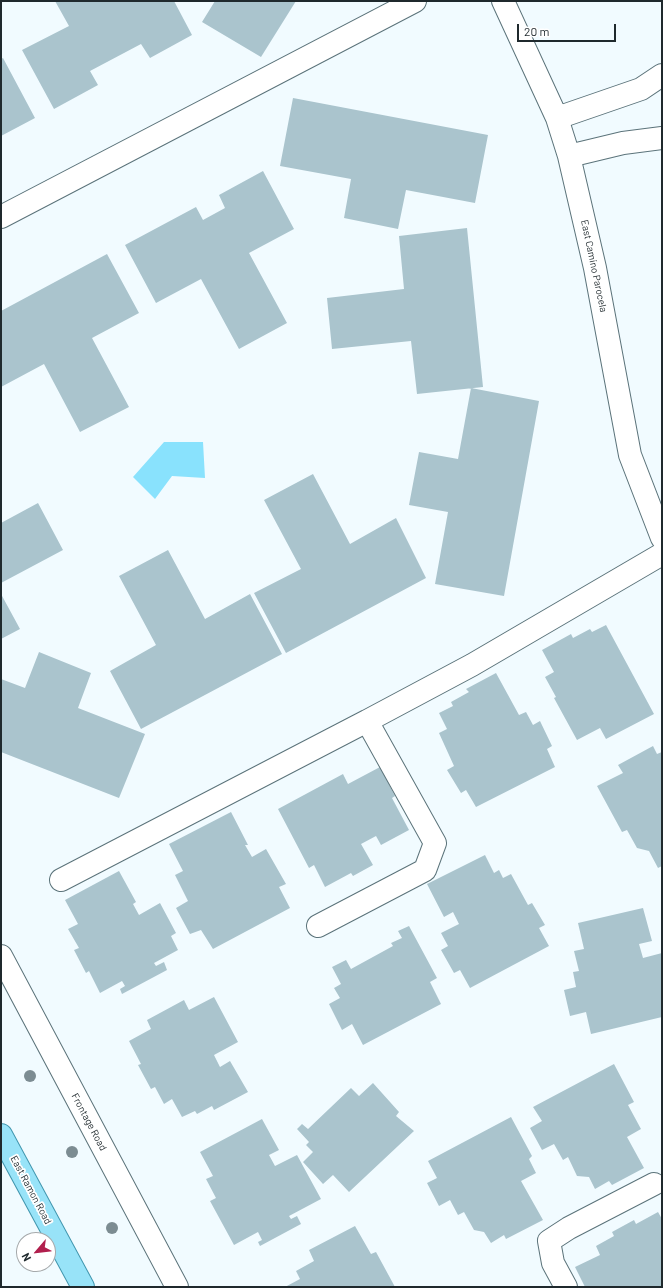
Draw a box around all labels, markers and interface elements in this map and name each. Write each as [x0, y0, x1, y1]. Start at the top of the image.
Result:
scale bar [519, 16, 618, 42]
text: 20 m [524, 24, 550, 38]
street label: East Camino Parocela [578, 219, 610, 313]
street label: Frontage Road [69, 1091, 109, 1153]
street label: East Ramon Road [8, 1154, 54, 1226]
north arrow [16, 1232, 56, 1272]
text: N [18, 1251, 33, 1264]

